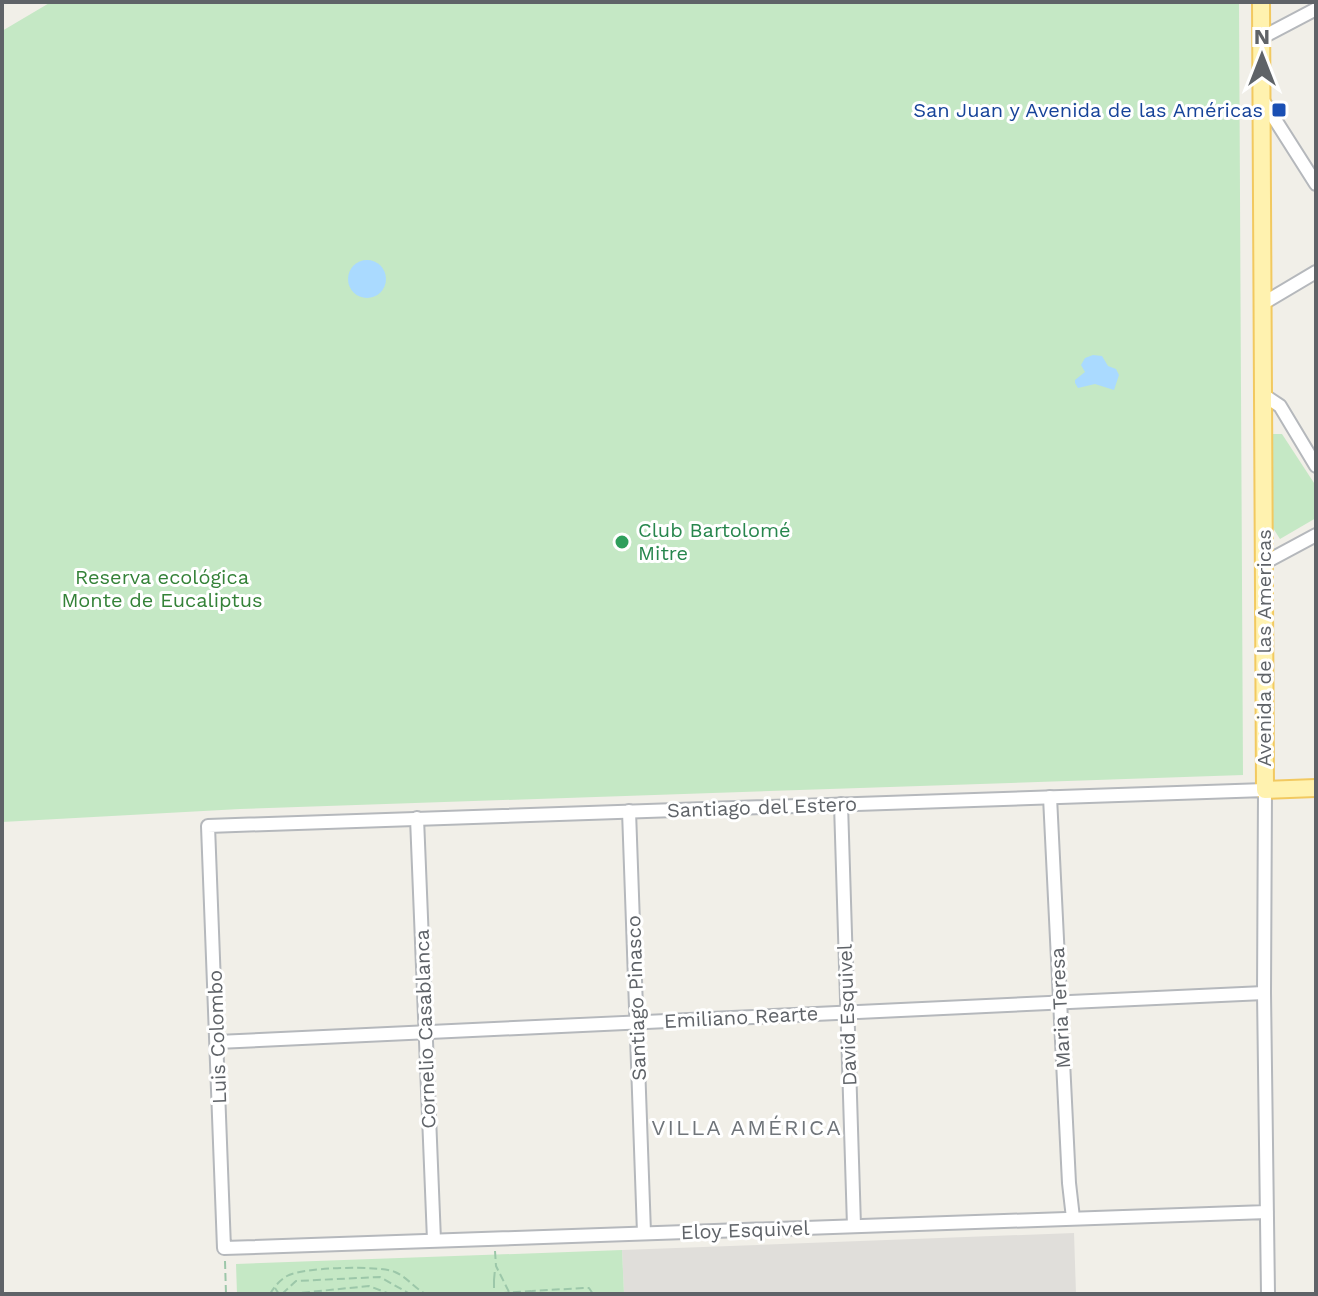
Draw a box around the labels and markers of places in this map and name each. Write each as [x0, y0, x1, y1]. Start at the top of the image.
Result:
place label: San Juan y Avenida de las Américas [913, 98, 1263, 122]
marker: San Juan y Avenida de las Américas [1270, 101, 1288, 119]
place label: Club Bartolomé Mitre [638, 518, 791, 565]
marker: Club Bartolomé Mitre [613, 533, 631, 551]

